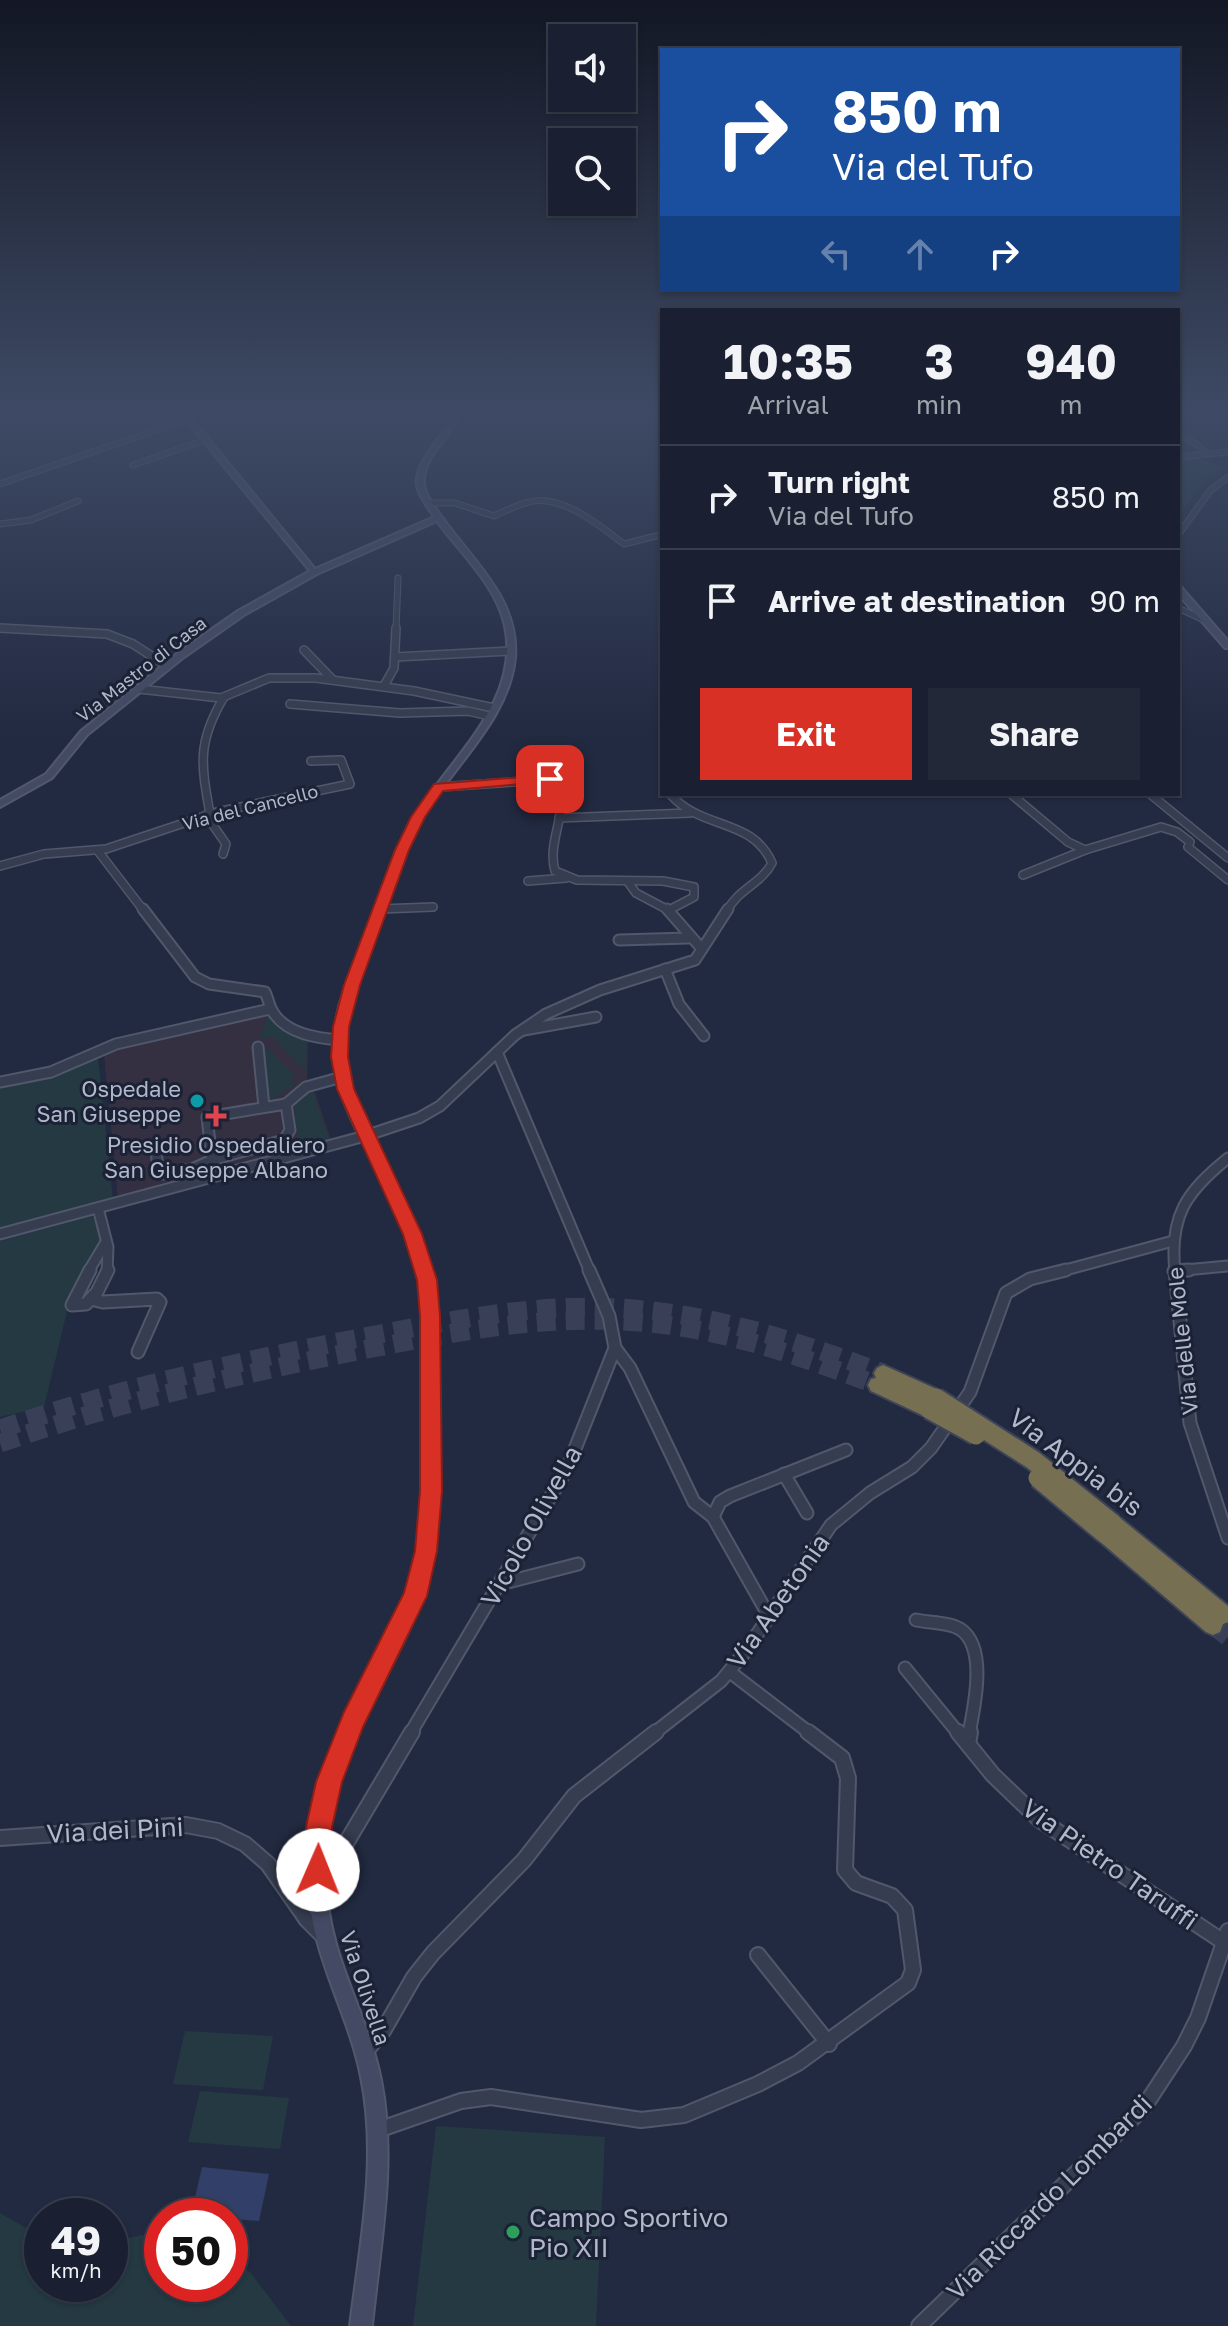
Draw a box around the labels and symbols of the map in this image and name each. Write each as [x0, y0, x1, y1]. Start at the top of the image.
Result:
street label: Via Mastro di Casa [72, 612, 210, 726]
pin [516, 745, 584, 813]
street label: Via del Cancello [180, 779, 320, 835]
place label: Ospedale San Giuseppe [37, 1075, 181, 1127]
marker: Ospedale San Giuseppe [188, 1092, 206, 1110]
marker: Presidio Ospedaliero San Giuseppe Albano [205, 1105, 227, 1127]
place label: Presidio Ospedaliero San Giuseppe Albano [104, 1131, 328, 1183]
street label: Via delle Mole [1161, 1266, 1203, 1416]
street label: Via Appia bis [1003, 1402, 1149, 1522]
street label: Vicolo Olivella [474, 1440, 588, 1612]
street label: Via Abetonia [720, 1528, 836, 1674]
street label: Via Pietro Taruffi [1016, 1792, 1204, 1936]
street label: Via dei Pini [46, 1811, 184, 1849]
position arrow [276, 1828, 360, 1912]
street label: Via Olivella [335, 1927, 397, 2049]
street label: Via Riccardo Lombardi [940, 2088, 1158, 2306]
speed limit sign: 50 [144, 2198, 248, 2302]
place label: Campo Sportivo Pio XII [529, 2202, 728, 2263]
marker: Campo Sportivo Pio XII [504, 2223, 522, 2241]

